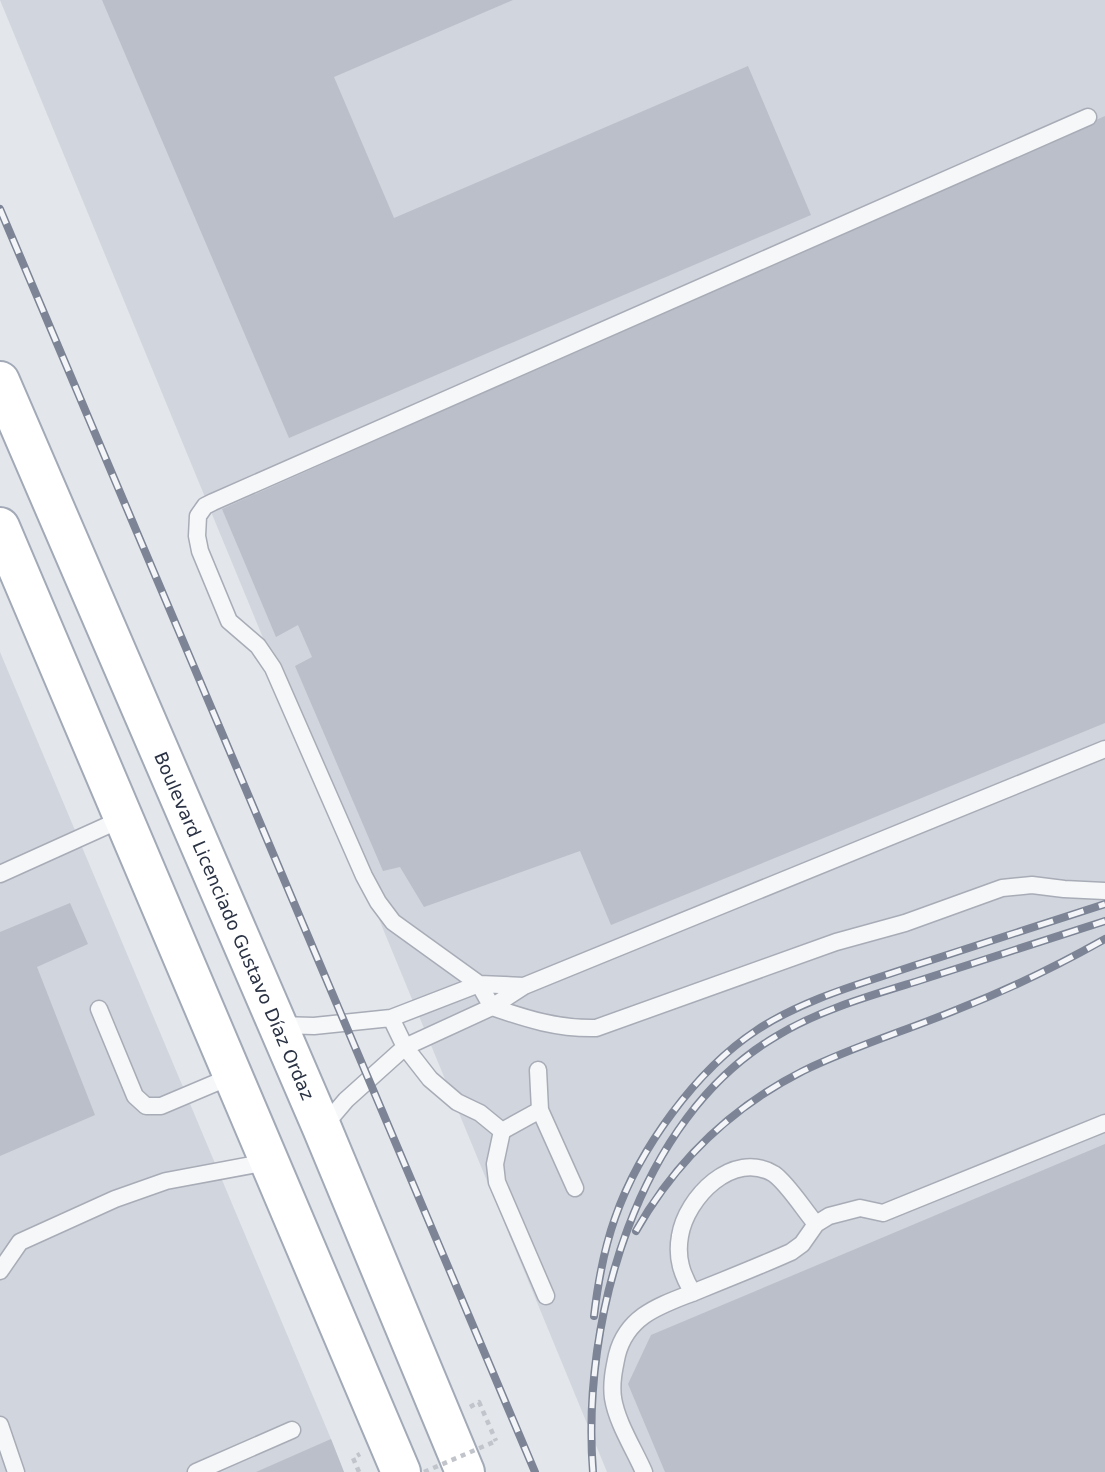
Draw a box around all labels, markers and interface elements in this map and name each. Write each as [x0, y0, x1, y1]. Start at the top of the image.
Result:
street label: Boulevard Licenciado Gustavo Díaz Ordaz [150, 748, 319, 1103]

